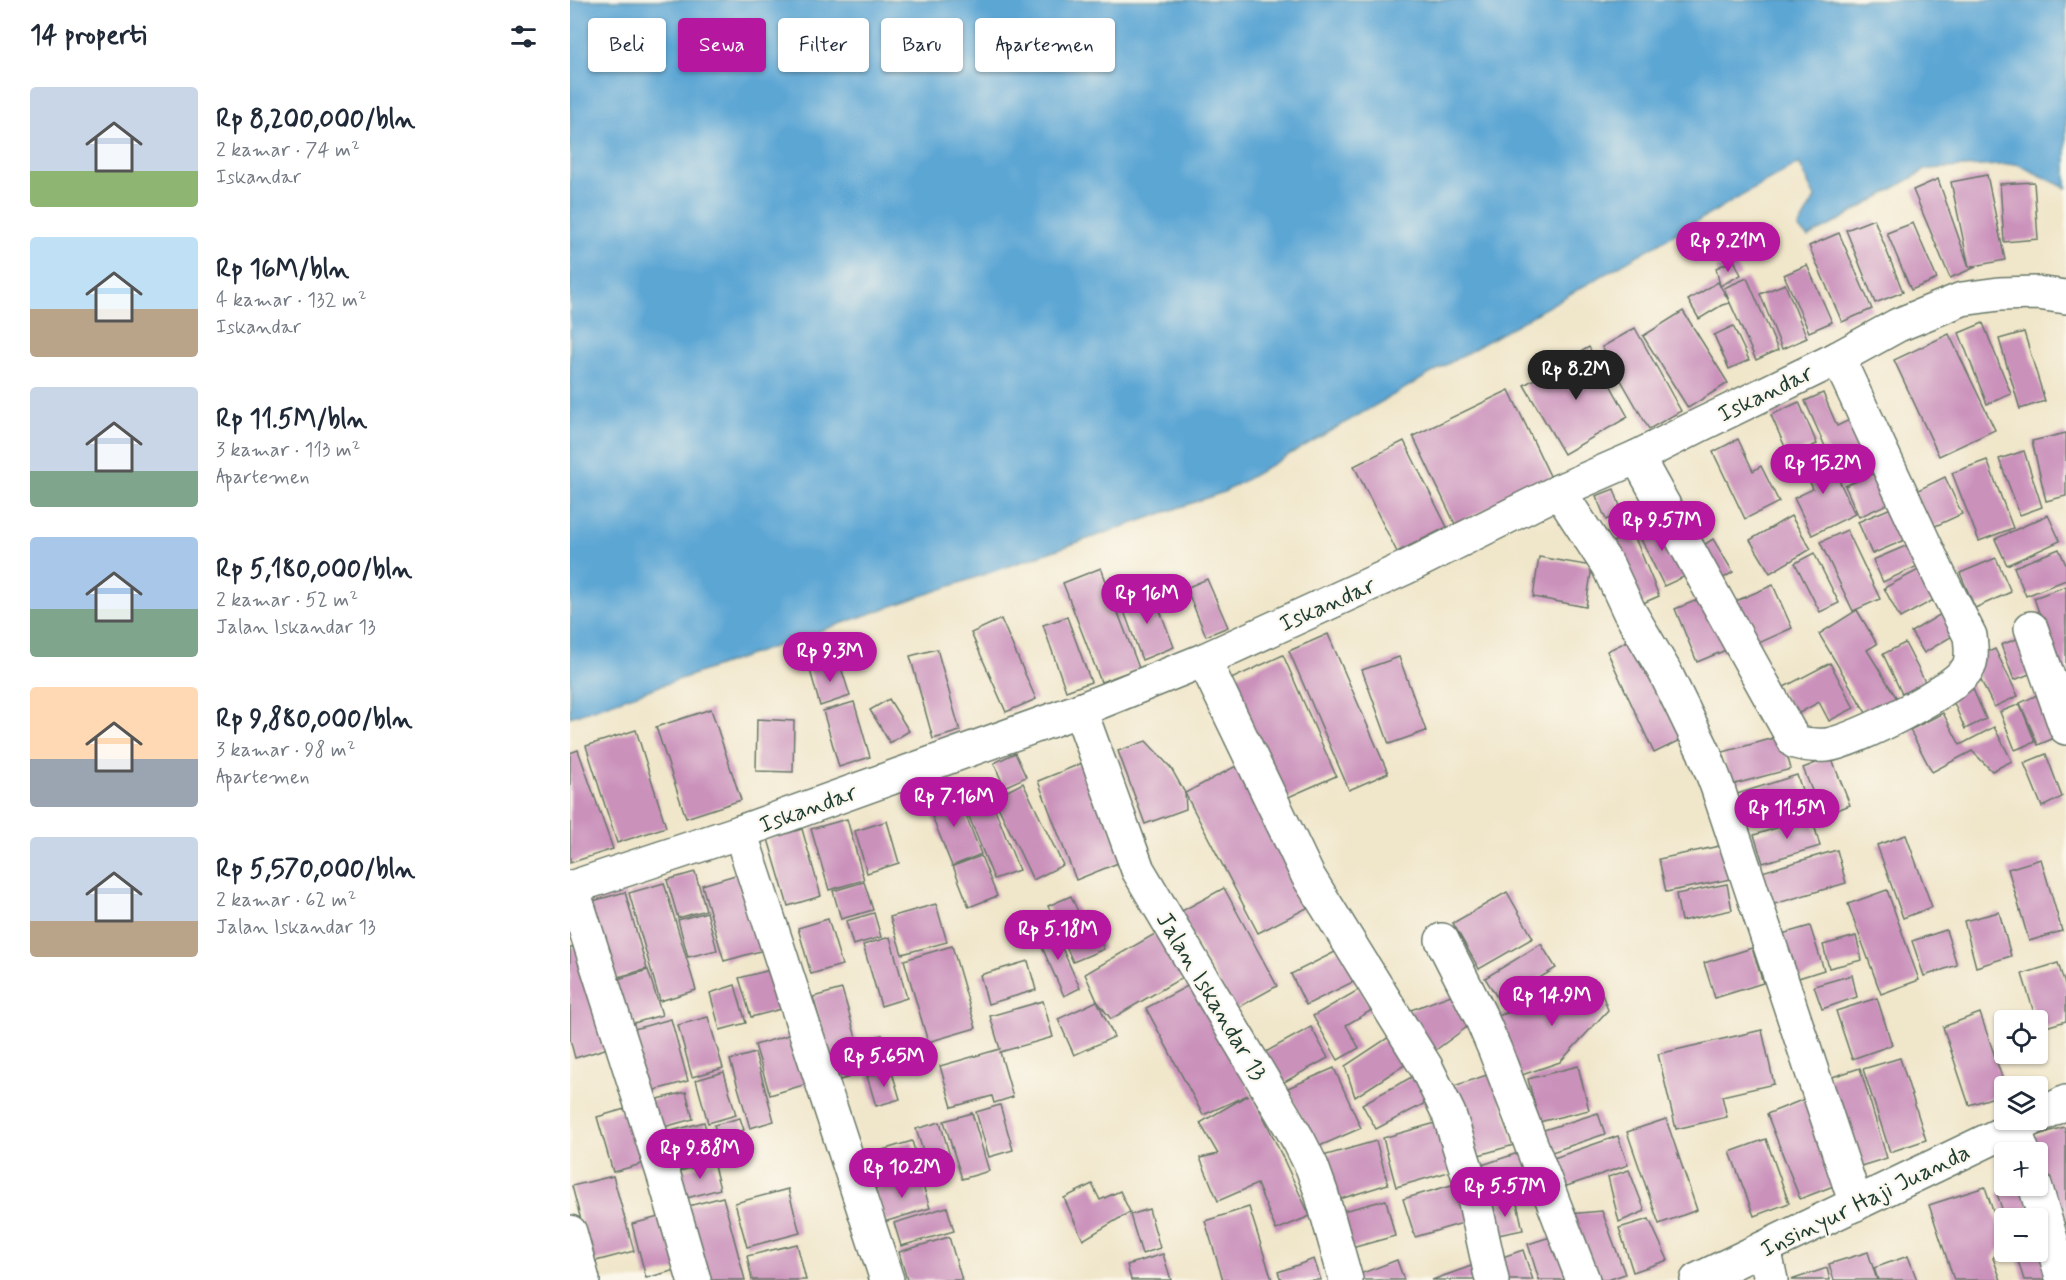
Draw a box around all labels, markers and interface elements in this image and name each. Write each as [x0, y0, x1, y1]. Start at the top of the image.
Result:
chip: Beli [588, 18, 666, 72]
chip: Sewa [678, 18, 766, 72]
chip: Filter [778, 18, 869, 72]
chip: Baru [881, 18, 963, 72]
chip: Apartemen [975, 18, 1115, 72]
text: 14 properti [30, 19, 146, 53]
icon: filters [507, 20, 540, 53]
text: Rp 8,200,000/bln [216, 103, 415, 137]
icon: home [78, 111, 150, 183]
text: 2 kamar · 74 m² [216, 137, 360, 164]
text: Iskandar [216, 164, 301, 191]
pin: Rp 9.21M [1666, 222, 1790, 273]
text: Rp 9.21M [1690, 228, 1766, 255]
text: Rp 16M/bln [216, 253, 349, 287]
icon: home [78, 261, 150, 333]
text: 4 kamar · 132 m² [216, 287, 367, 314]
text: Iskandar [216, 314, 301, 341]
pin: Rp 8.2M [1521, 350, 1631, 401]
text: Rp 8.2M [1542, 356, 1610, 383]
street label: Iskandar [1713, 358, 1818, 431]
text: Rp 11.5M/bln [216, 403, 367, 437]
icon: home [78, 411, 150, 483]
text: 3 kamar · 113 m² [216, 437, 360, 464]
pin: Rp 15.2M [1761, 444, 1885, 495]
text: Rp 15.2M [1785, 450, 1861, 477]
text: Apartemen [216, 464, 309, 491]
pin: Rp 9.57M [1600, 501, 1724, 552]
text: Rp 9.57M [1622, 507, 1702, 534]
text: Rp 5,180,000/bln [216, 553, 412, 587]
icon: home [78, 561, 150, 633]
street label: Iskandar [1275, 570, 1381, 640]
pin: Rp 16M [1098, 574, 1196, 625]
text: Rp 16M [1115, 580, 1179, 607]
text: 2 kamar · 52 m² [216, 587, 358, 614]
text: Jalan Iskandar 13 [216, 614, 376, 641]
pin: Rp 9.3M [775, 632, 885, 683]
text: Rp 9.3M [797, 638, 863, 665]
text: Rp 9,880,000/bln [216, 703, 412, 737]
icon: home [78, 711, 150, 783]
text: 3 kamar · 98 m² [216, 737, 356, 764]
text: Apartemen [216, 764, 309, 791]
street label: Iskandar [755, 777, 862, 841]
pin: Rp 7.16M [892, 777, 1016, 828]
text: Rp 7.16M [914, 783, 994, 810]
pin: Rp 11.5M [1725, 789, 1849, 840]
text: Rp 11.5M [1748, 795, 1826, 822]
text: Rp 5,570,000/bln [216, 853, 415, 887]
icon: home [78, 861, 150, 933]
text: 2 kamar · 62 m² [216, 887, 356, 914]
street label: Jalan Iskandar 13 [1148, 907, 1273, 1087]
pin: Rp 5.18M [996, 910, 1120, 961]
text: Jalan Iskandar 13 [216, 914, 376, 941]
text: Rp 5.18M [1018, 916, 1098, 943]
pin: Rp 14.9M [1490, 976, 1614, 1027]
text: Rp 14.9M [1513, 982, 1591, 1009]
map controls [1994, 1010, 2048, 1262]
button: locate [1994, 1010, 2048, 1064]
pin: Rp 5.65M [822, 1037, 946, 1088]
text: Rp 5.65M [844, 1043, 924, 1070]
button: layers [1994, 1076, 2048, 1130]
pin: Rp 9.88M [638, 1129, 762, 1180]
text: Rp 9.88M [660, 1135, 740, 1162]
street label: Insinyur Haji Juanda [1756, 1137, 1975, 1265]
button: + [1994, 1142, 2048, 1196]
pin: Rp 10.2M [840, 1148, 964, 1199]
text: Rp 10.2M [863, 1154, 941, 1181]
pin: Rp 5.57M [1443, 1167, 1567, 1218]
text: Rp 5.57M [1464, 1173, 1546, 1200]
button: − [1994, 1208, 2048, 1262]

